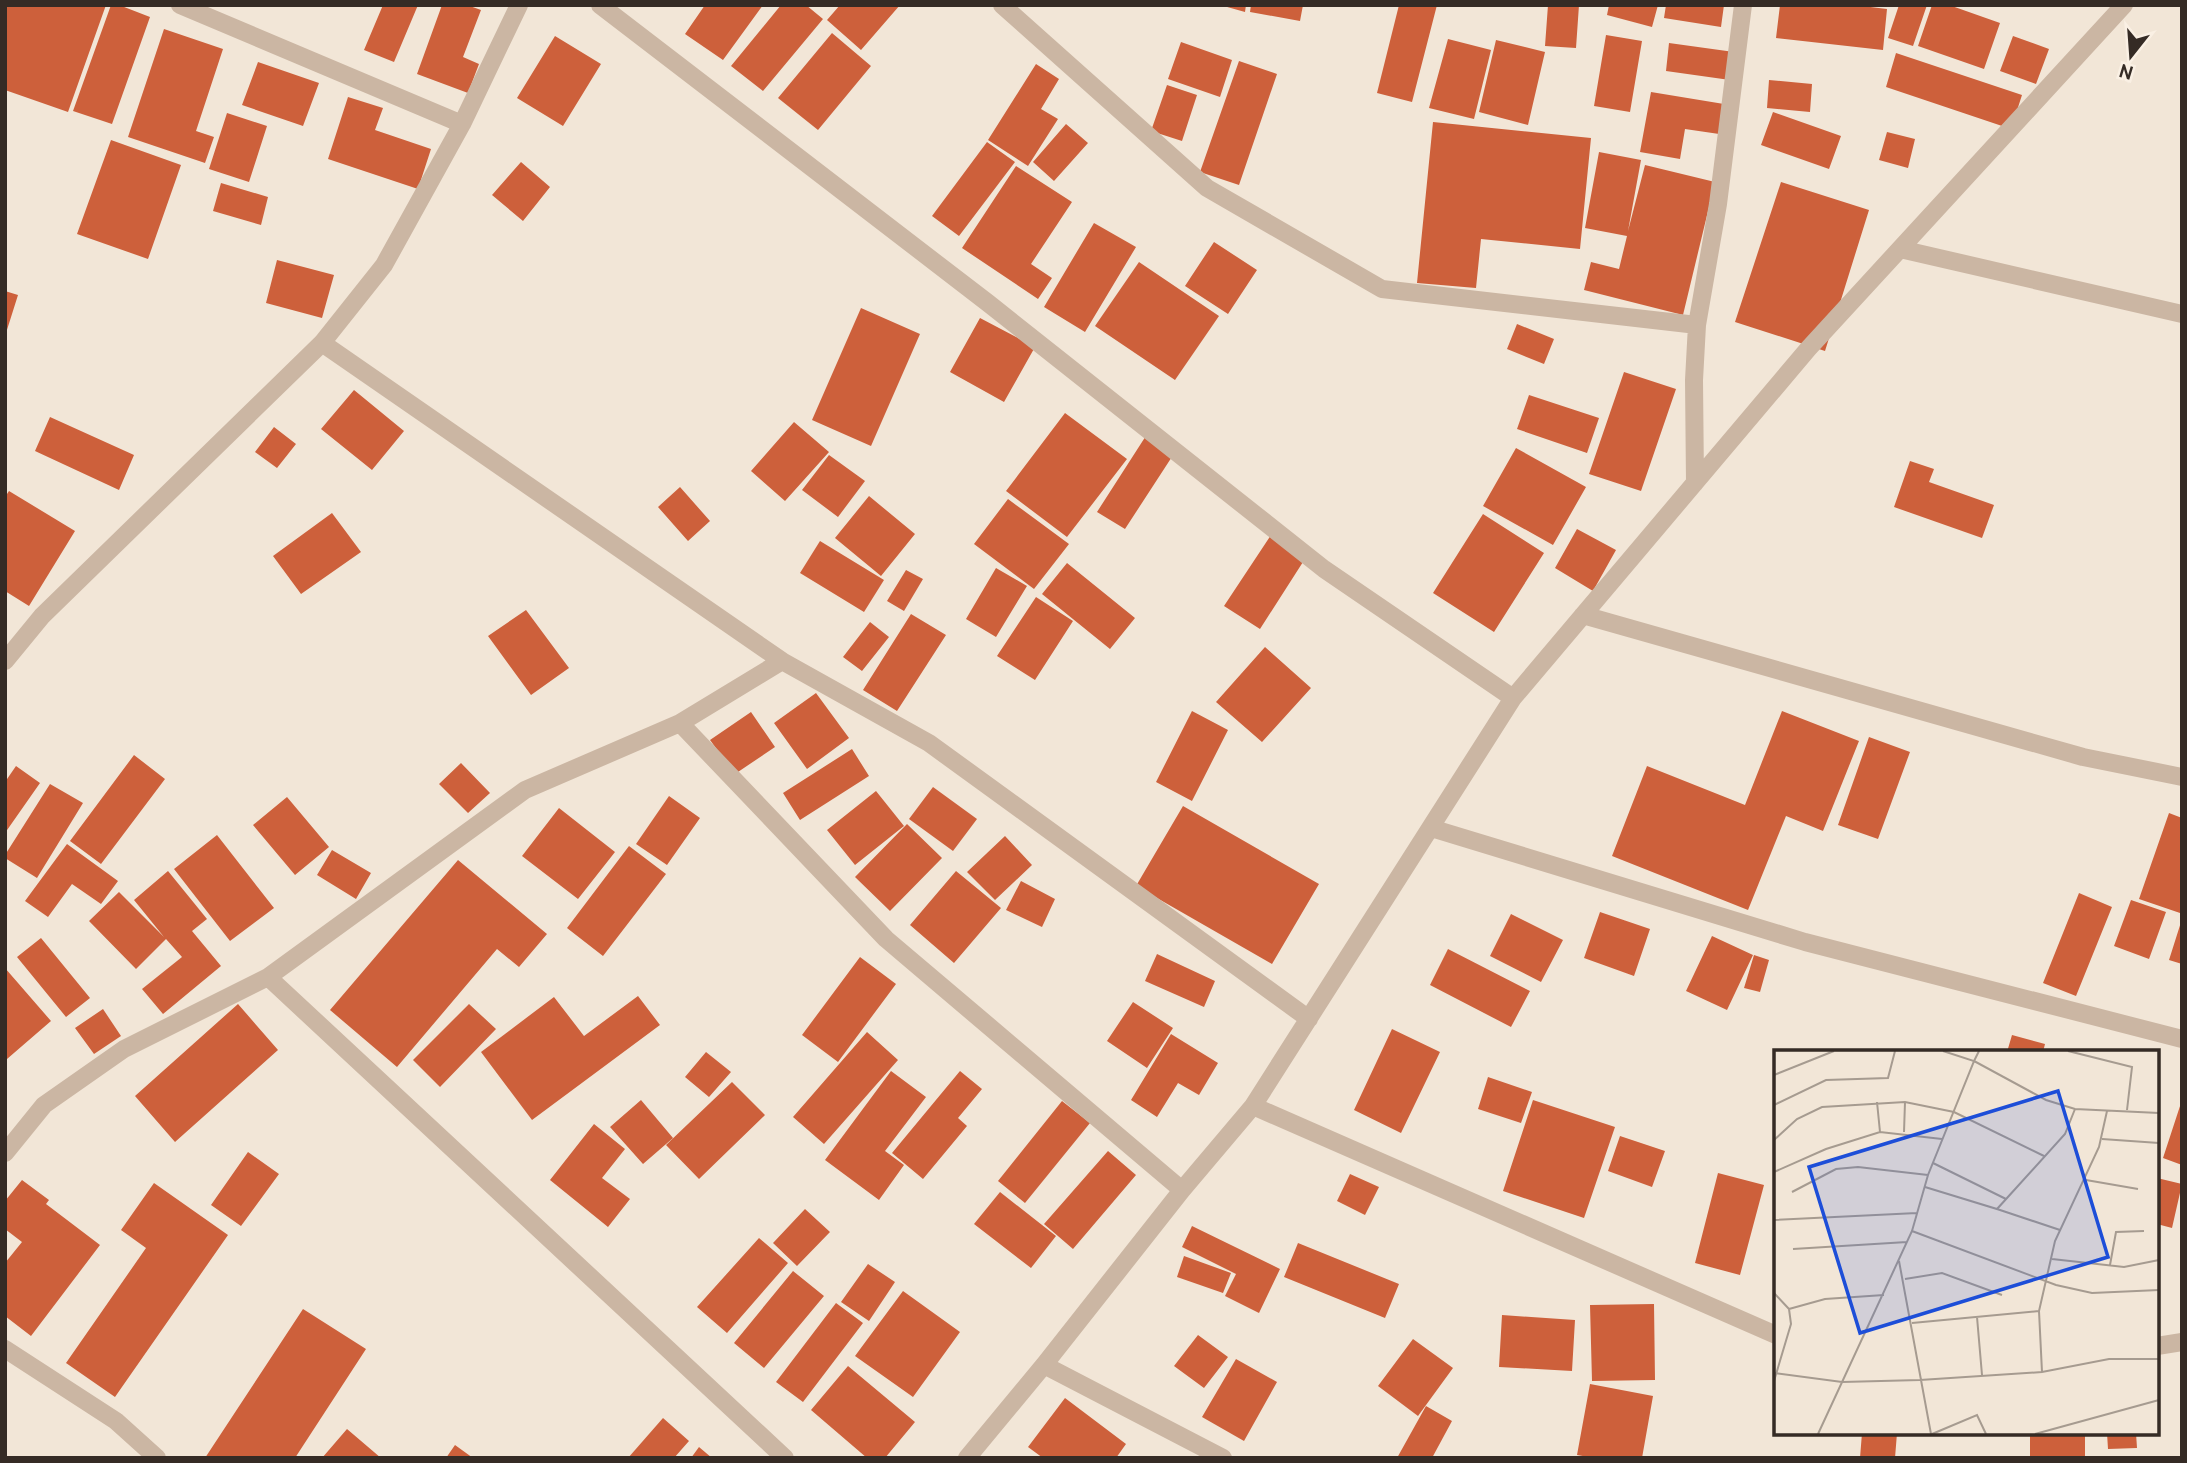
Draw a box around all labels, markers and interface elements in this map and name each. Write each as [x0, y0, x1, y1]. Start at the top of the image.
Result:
north arrow [2096, 21, 2166, 91]
text: N [2116, 59, 2136, 85]
inset map [1774, 1050, 2159, 1435]

